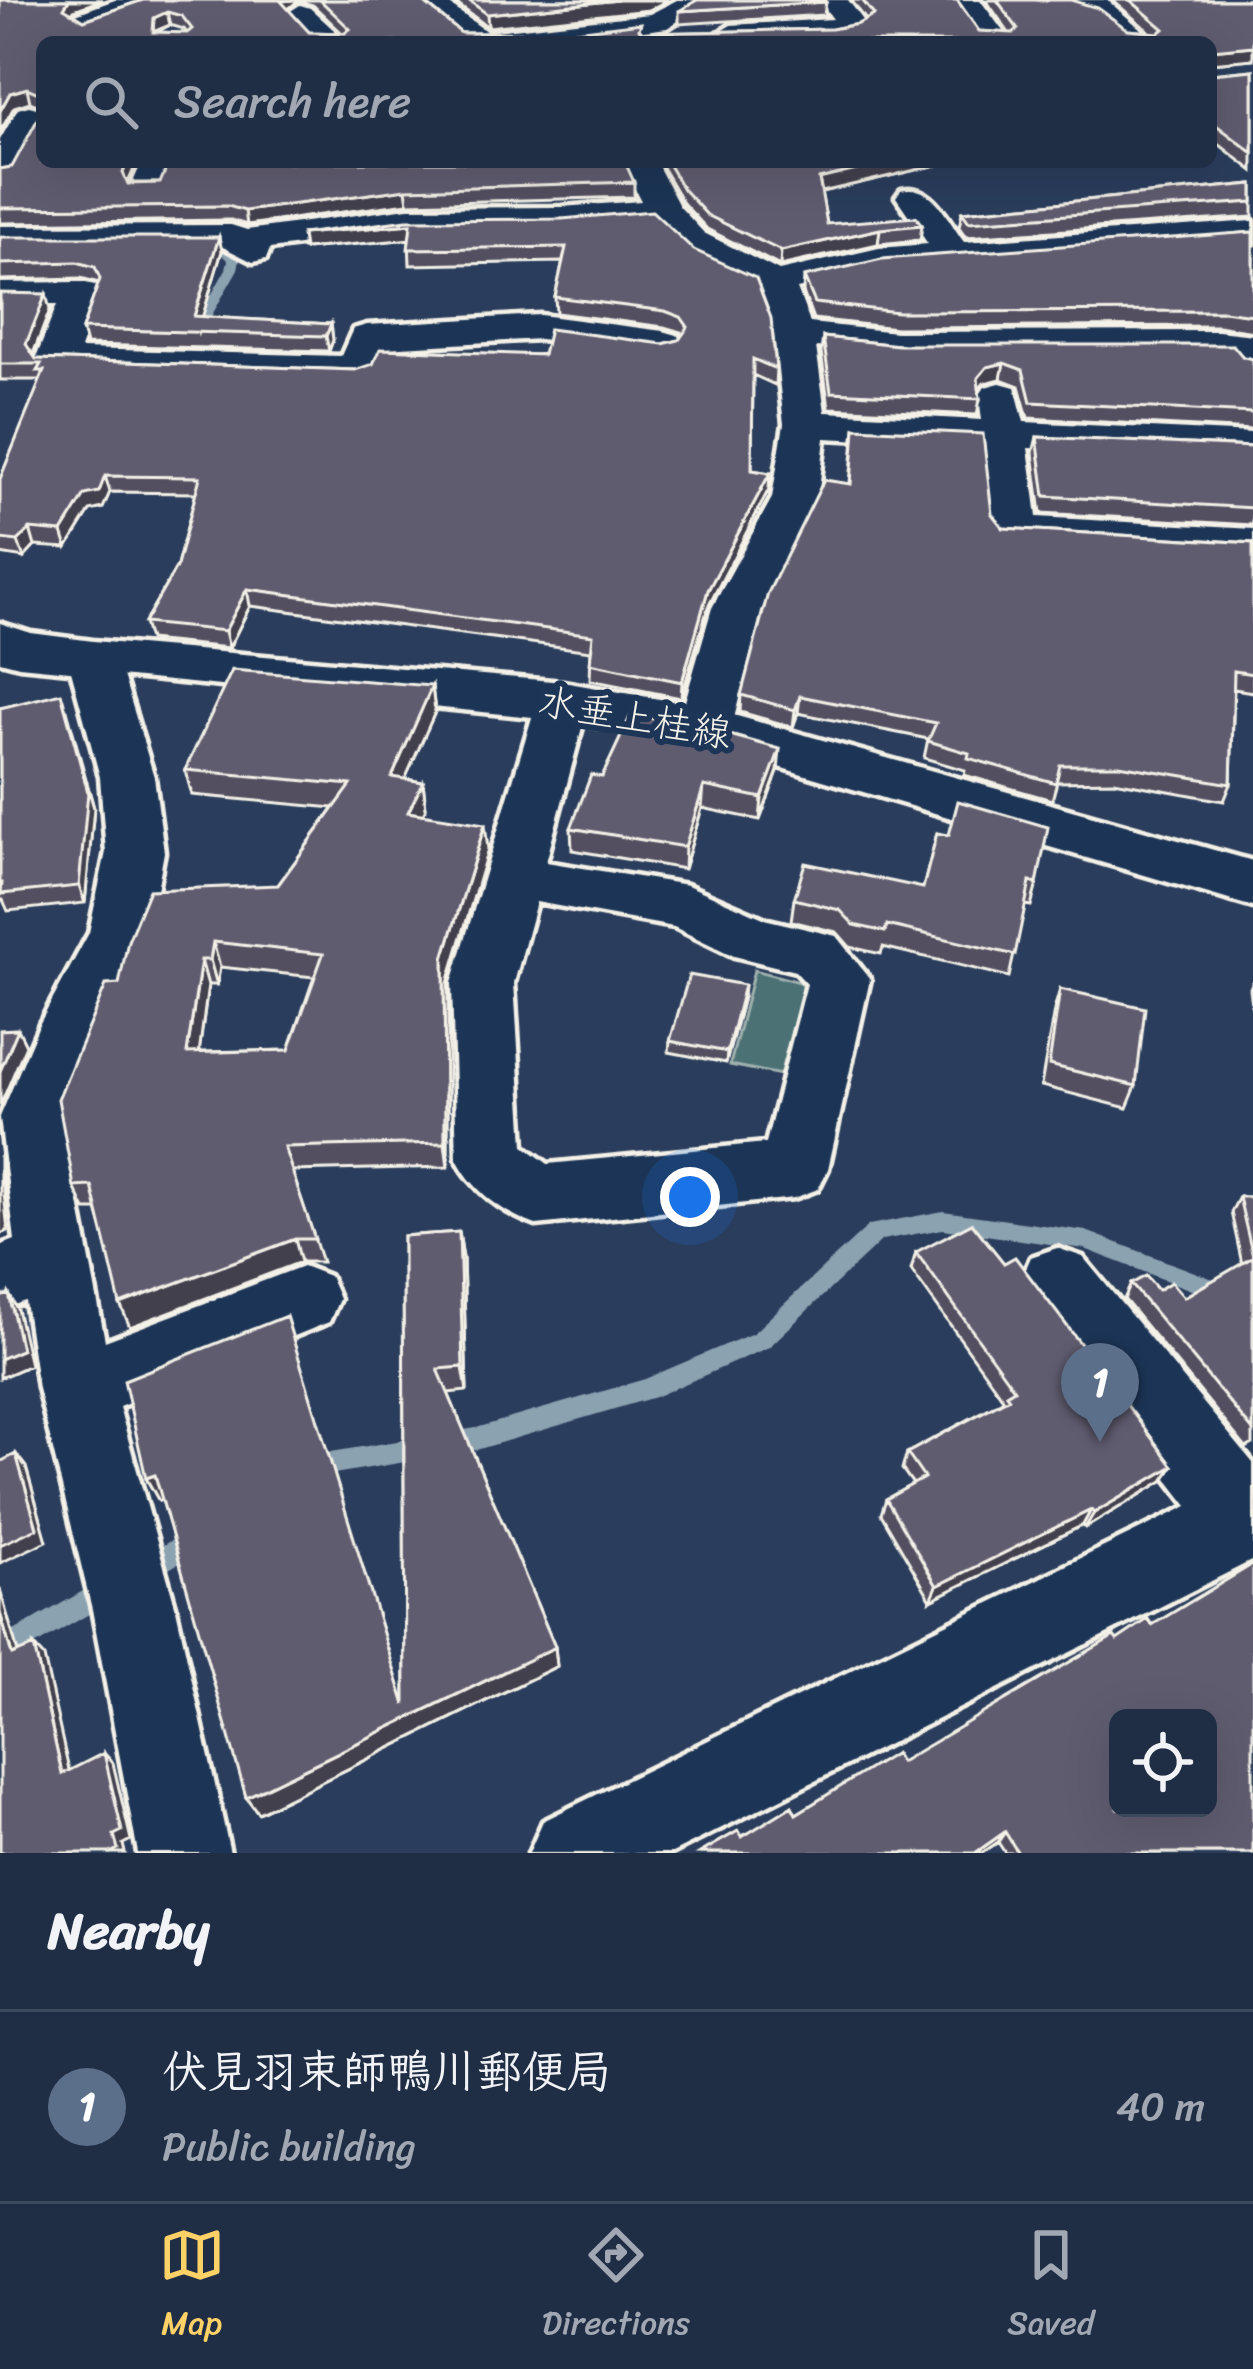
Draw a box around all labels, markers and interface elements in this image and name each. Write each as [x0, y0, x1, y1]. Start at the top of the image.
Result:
search box [36, 36, 1217, 168]
text: Search here [174, 62, 411, 142]
icon: search [78, 69, 144, 135]
street label: 水垂上桂線 [533, 666, 737, 768]
your location [660, 1167, 720, 1227]
pin: 1 [1061, 1343, 1139, 1442]
map controls [1109, 1709, 1217, 1817]
button: locate [1109, 1709, 1217, 1817]
text: Nearby [48, 1886, 209, 1976]
text: 伏見羽束師鴨川郵便局 [162, 2032, 612, 2112]
text: 1 [79, 2072, 95, 2141]
text: 40 m [1116, 2072, 1205, 2141]
text: Public building [162, 2112, 416, 2181]
tab: Map [159, 2222, 225, 2352]
tab: Directions [542, 2222, 690, 2352]
tab: Saved [1007, 2222, 1094, 2352]

